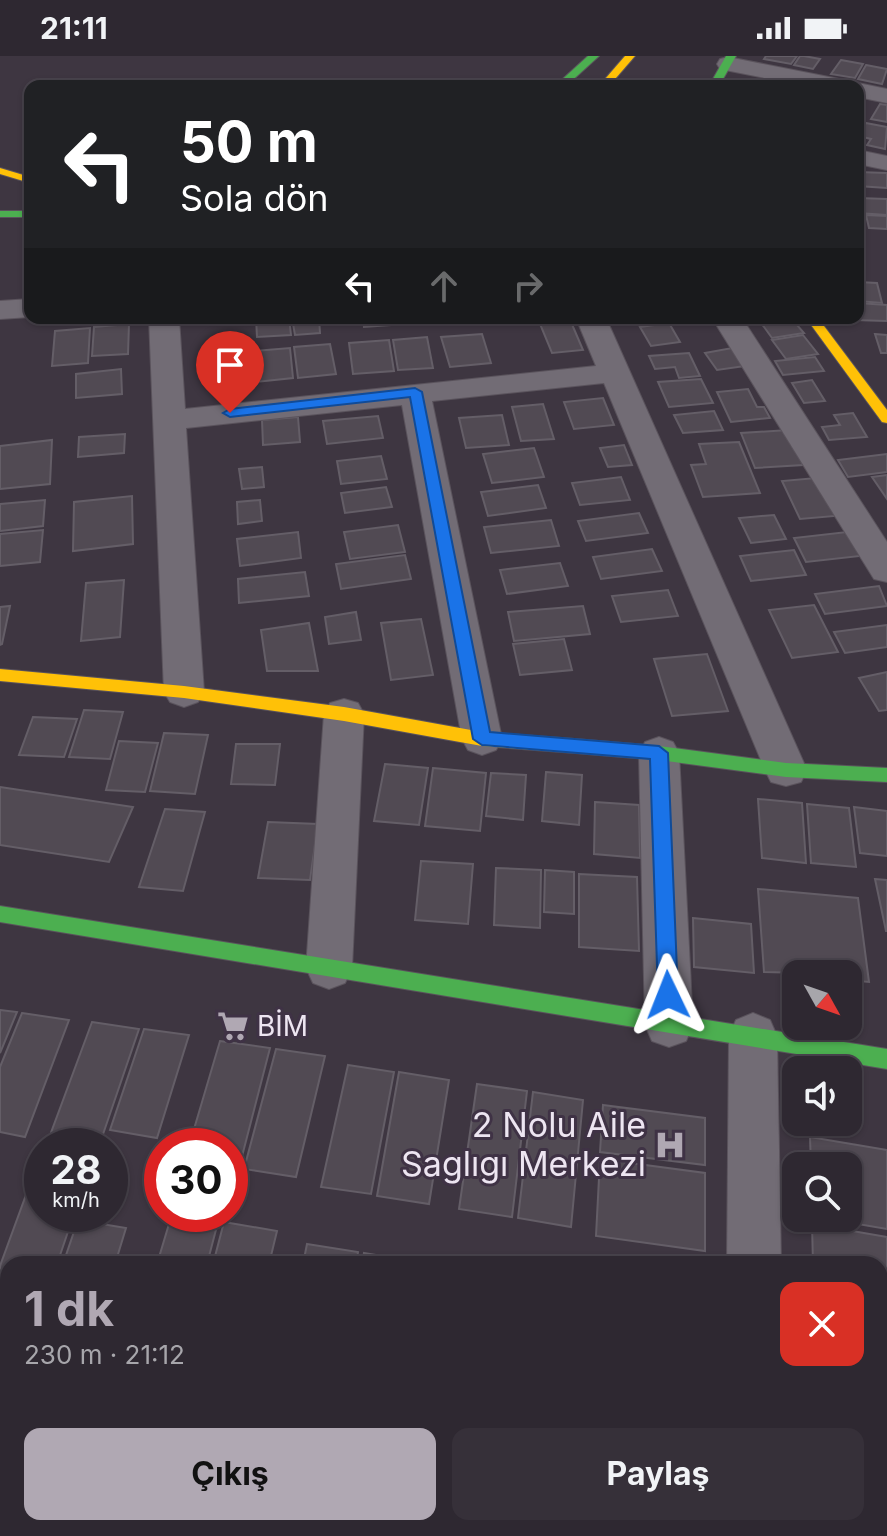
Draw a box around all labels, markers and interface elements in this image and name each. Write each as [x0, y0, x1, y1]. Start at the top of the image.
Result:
text: 21:11 [40, 10, 108, 46]
text: 50 m [180, 108, 318, 176]
icon: left [48, 112, 152, 216]
text: Sola dön [180, 176, 329, 220]
icon: left [338, 264, 382, 308]
icon: ahead [422, 264, 466, 308]
icon: right [506, 264, 550, 308]
pin [196, 331, 264, 413]
icon: arrive [208, 343, 252, 387]
position arrow [626, 953, 710, 1037]
north arrow [782, 960, 862, 1040]
map controls [782, 960, 862, 1232]
supermarket icon: BİM [216, 1009, 250, 1043]
place label: BİM [257, 1009, 308, 1043]
button: sound [782, 1056, 862, 1136]
place label: 2 Nolu Aile Saglıgı Merkezi [401, 1104, 646, 1184]
speed limit sign: 30 [144, 1128, 248, 1232]
hospital icon: 2 Nolu Aile Saglıgı Merkezi [653, 1128, 687, 1162]
text: 28 [50, 1145, 102, 1194]
button: search [782, 1152, 862, 1232]
text: km/h [52, 1188, 100, 1212]
text: 1 dk [24, 1279, 114, 1338]
button: close [780, 1282, 864, 1366]
text: 230 m · 21:12 [24, 1339, 185, 1370]
button: Çıkış [24, 1428, 436, 1520]
button: Paylaş [452, 1428, 864, 1520]

